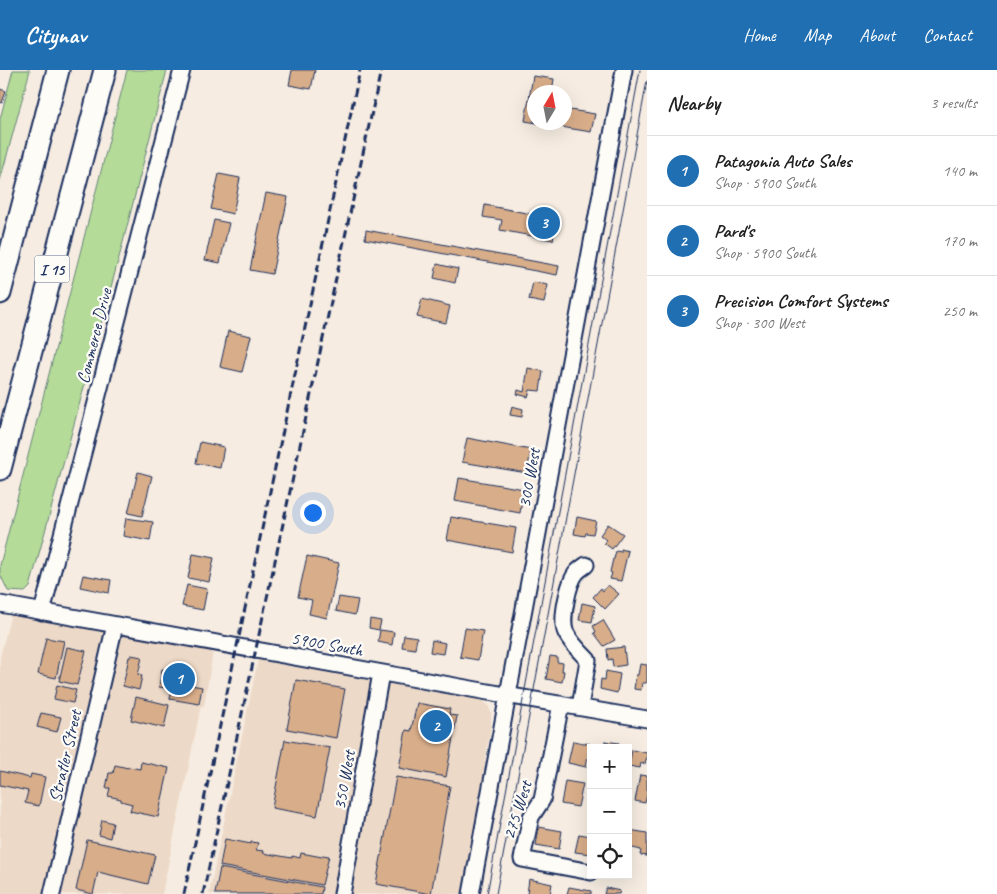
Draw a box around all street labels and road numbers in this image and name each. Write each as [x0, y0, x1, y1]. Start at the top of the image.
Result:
road number: I 15 [34, 255, 70, 282]
street label: Commerce Drive [72, 285, 117, 386]
street label: 300 West [513, 445, 545, 509]
street label: 5900 South [289, 627, 365, 661]
street label: Stratler Street [44, 706, 87, 804]
street label: 350 West [328, 747, 360, 811]
street label: 275 West [497, 776, 537, 842]

